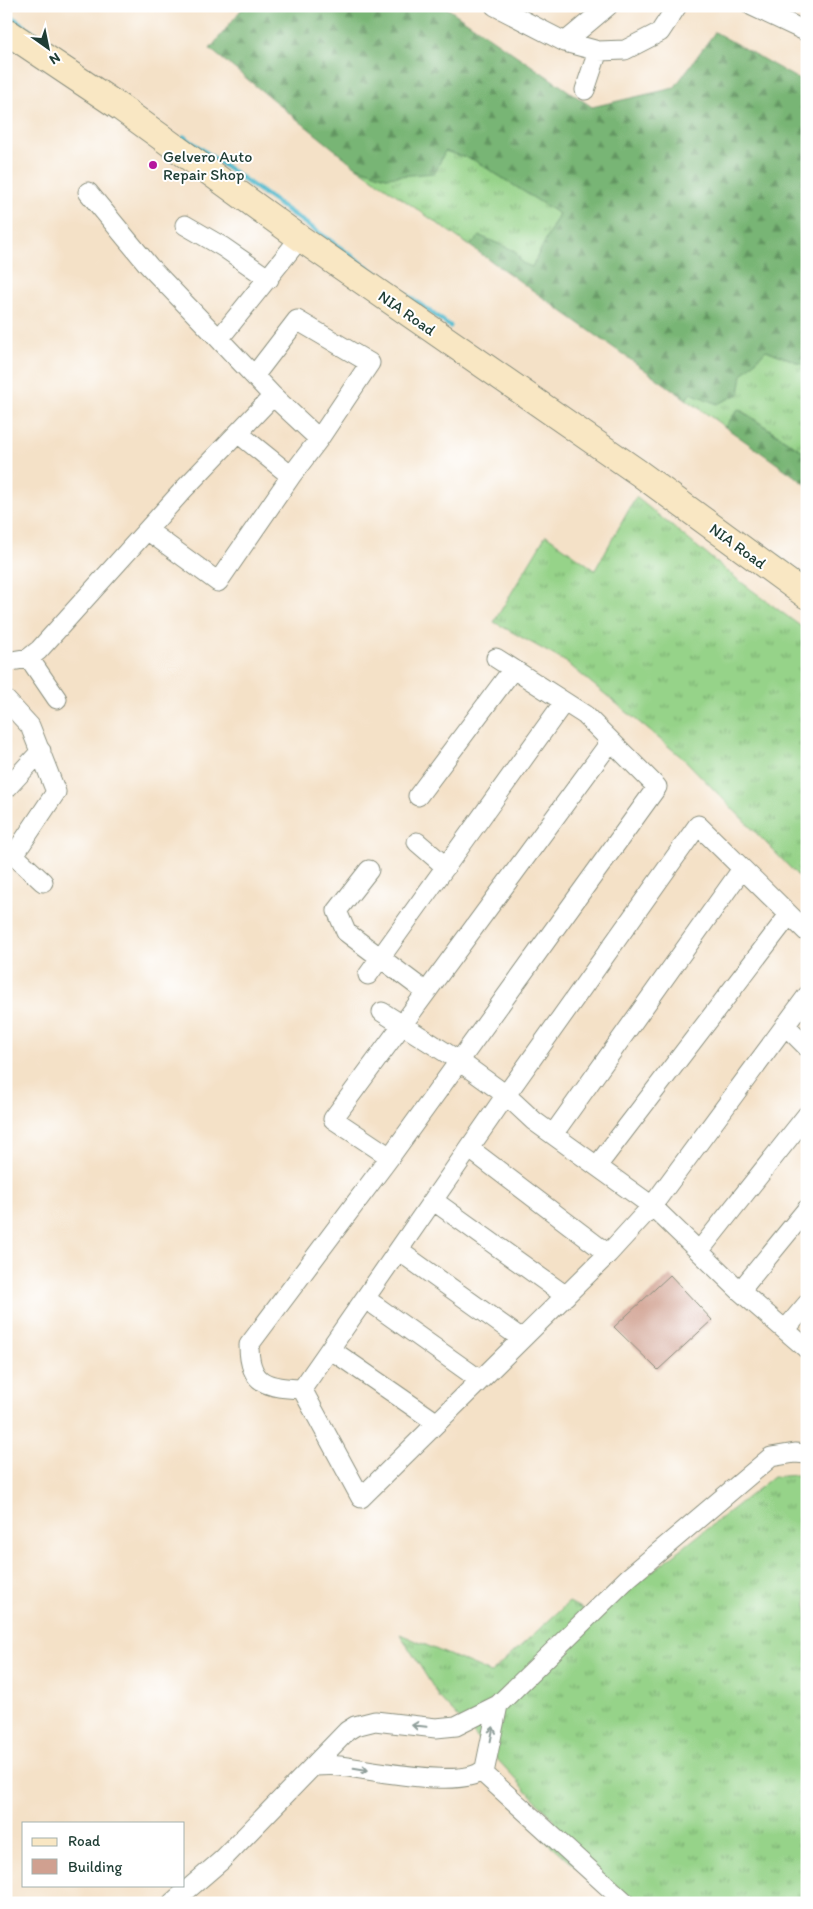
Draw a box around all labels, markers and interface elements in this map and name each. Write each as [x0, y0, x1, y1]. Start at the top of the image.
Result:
north arrow [22, 22, 72, 72]
text: N [46, 49, 63, 68]
place label: Gelvero Auto Repair Shop [163, 147, 252, 184]
marker: Gelvero Auto Repair Shop [147, 159, 159, 171]
street label: NIA Road [375, 286, 439, 340]
street label: NIA Road [706, 519, 770, 573]
one-way arrow [411, 1721, 427, 1731]
one-way arrow [488, 1727, 498, 1743]
one-way arrow [353, 1765, 369, 1775]
legend [22, 1822, 185, 1886]
text: Road [68, 1832, 101, 1850]
text: Building [68, 1858, 122, 1876]

